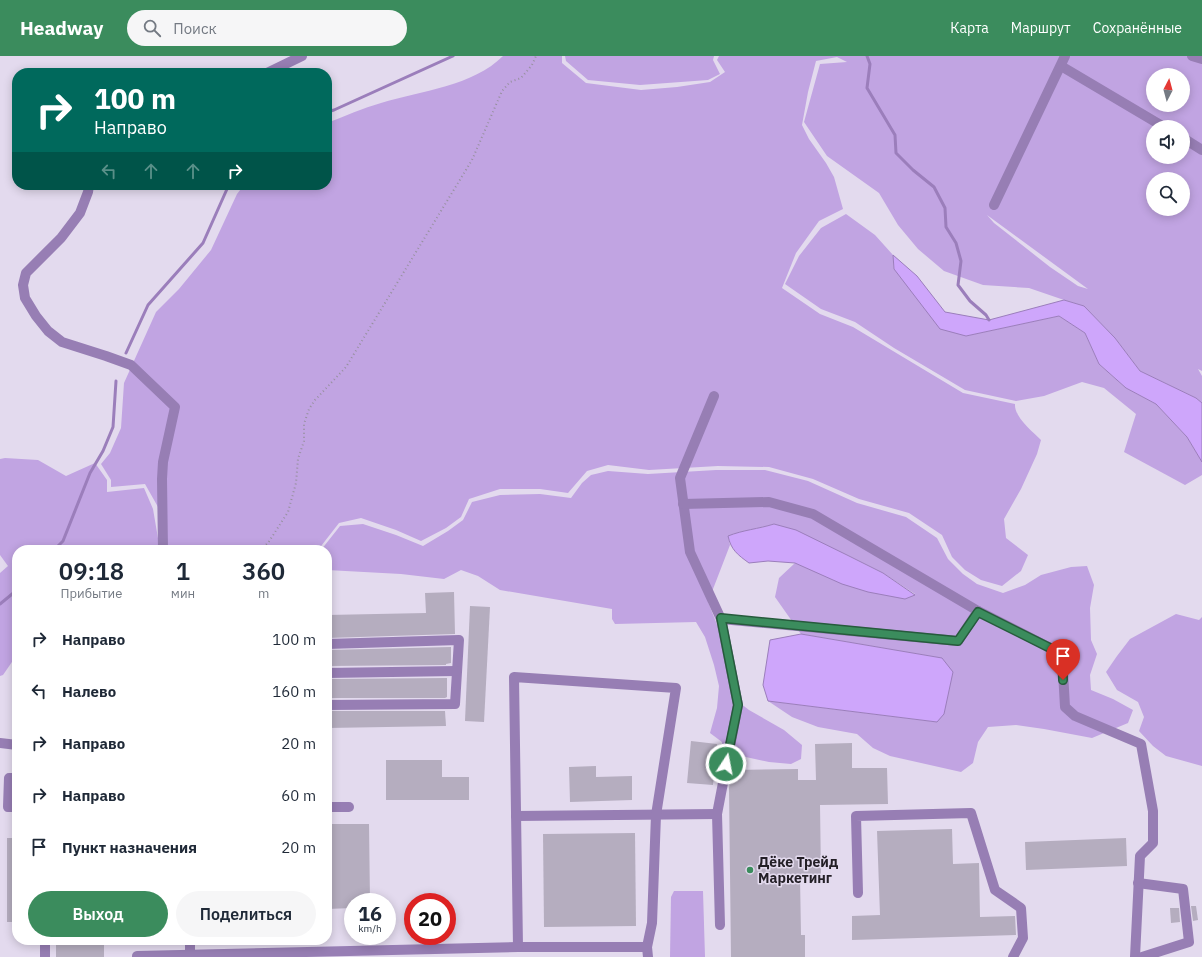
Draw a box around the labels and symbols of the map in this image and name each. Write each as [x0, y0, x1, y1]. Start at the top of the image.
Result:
north arrow [1146, 68, 1190, 112]
pin [1046, 639, 1080, 680]
position arrow [705, 743, 747, 785]
place label: Дёке Трейд Маркетинг [758, 853, 838, 887]
marker: Дёке Трейд Маркетинг [745, 865, 755, 875]
speed limit sign: 20 [404, 893, 456, 945]

